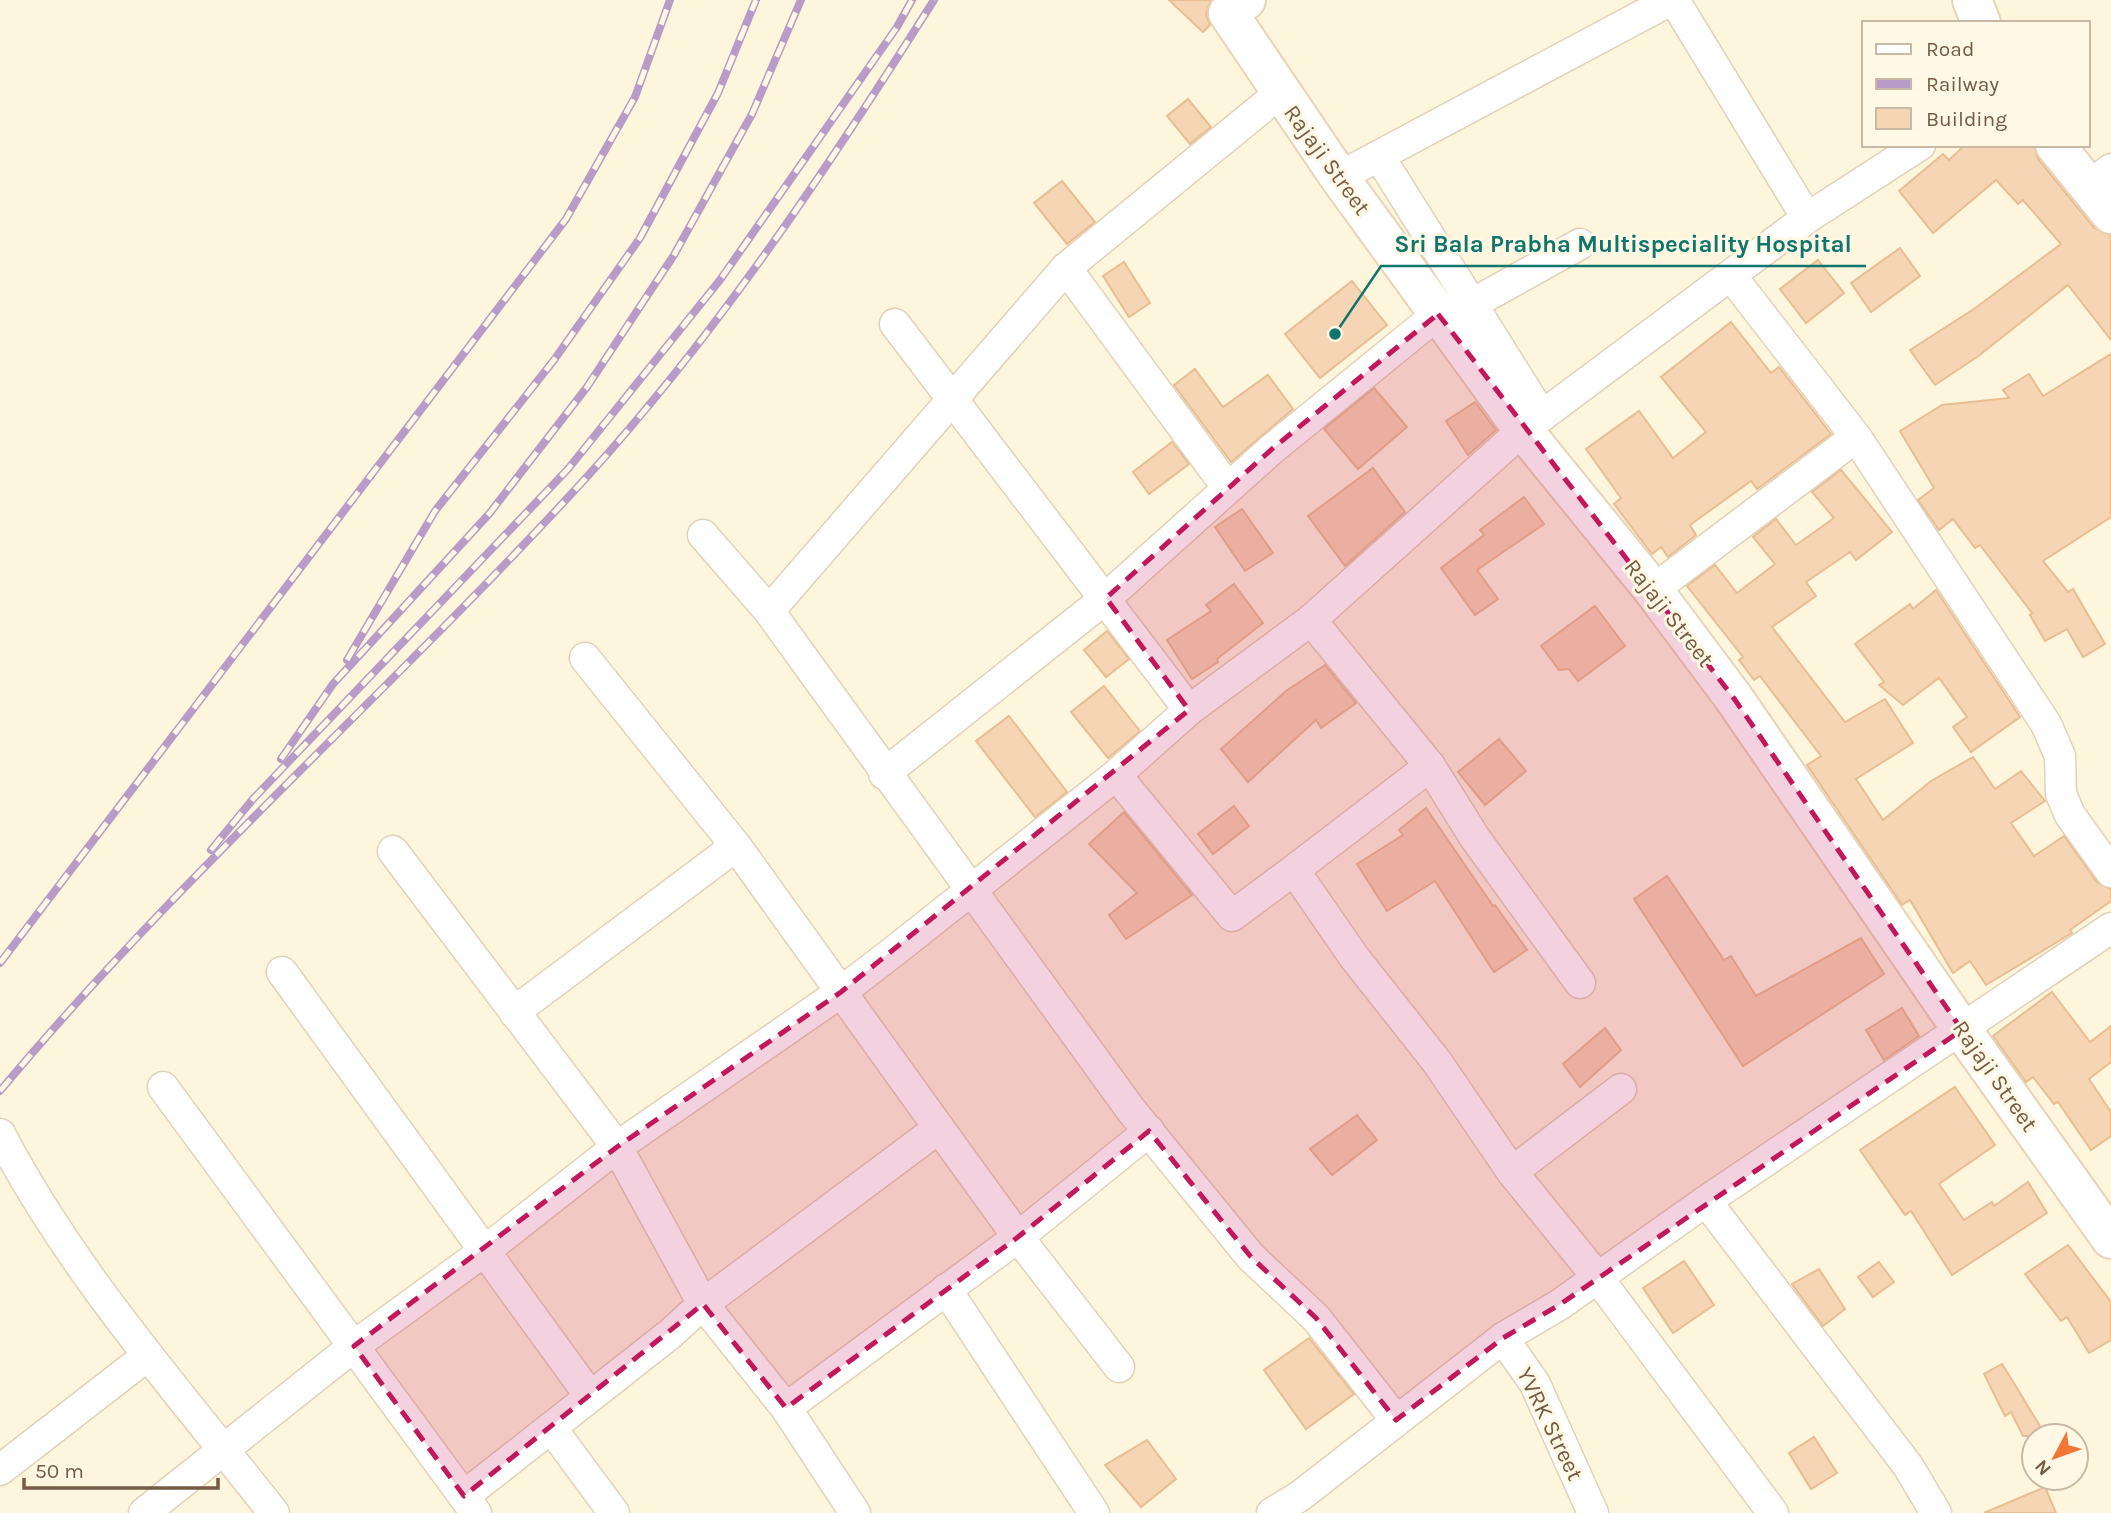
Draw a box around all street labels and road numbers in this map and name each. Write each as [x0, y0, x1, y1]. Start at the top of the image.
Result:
street label: Rajaji Street [1278, 100, 1376, 221]
street label: Rajaji Street [1619, 554, 1720, 673]
street label: Rajaji Street [1947, 1015, 2043, 1137]
street label: YVRK Street [1511, 1363, 1589, 1485]

